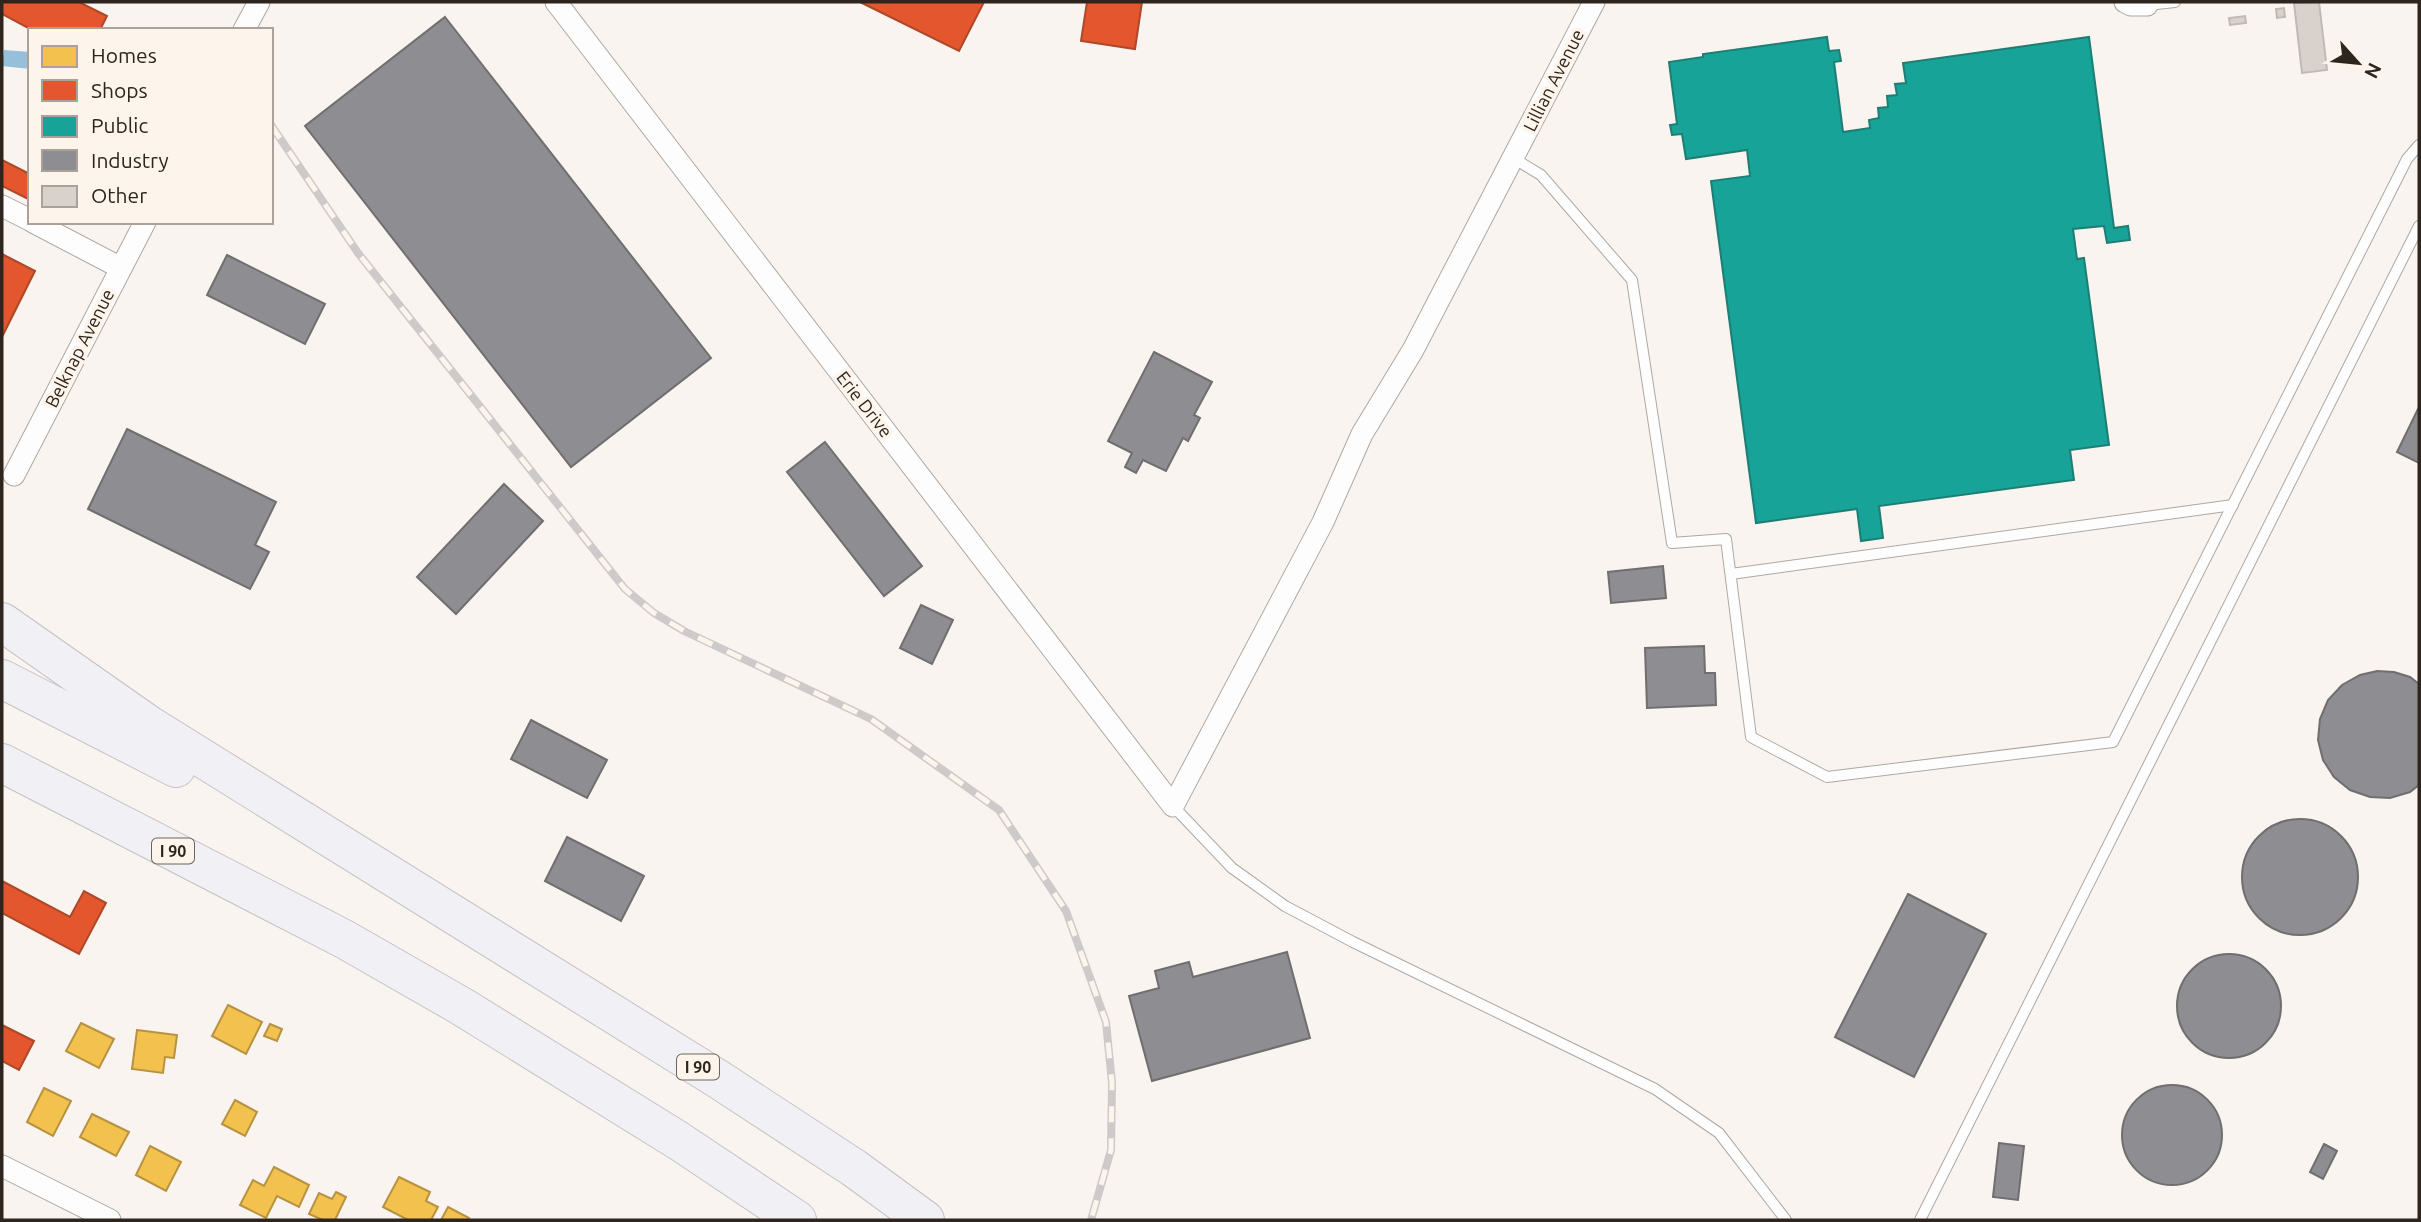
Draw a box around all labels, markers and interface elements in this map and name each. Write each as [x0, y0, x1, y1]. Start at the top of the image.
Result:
street label: Lillian Avenue [1519, 26, 1587, 134]
legend [28, 28, 273, 224]
north arrow [2323, 28, 2393, 98]
text: Homes [91, 43, 157, 67]
text: N [2360, 59, 2386, 82]
text: Shops [91, 78, 148, 102]
text: Public [91, 113, 148, 137]
text: Industry [91, 148, 169, 172]
text: Other [91, 183, 147, 207]
street label: Belknap Avenue [41, 286, 117, 410]
street label: Erie Drive [833, 367, 897, 441]
road number: I 90 [152, 838, 194, 864]
road number: I 90 [677, 1054, 719, 1079]

